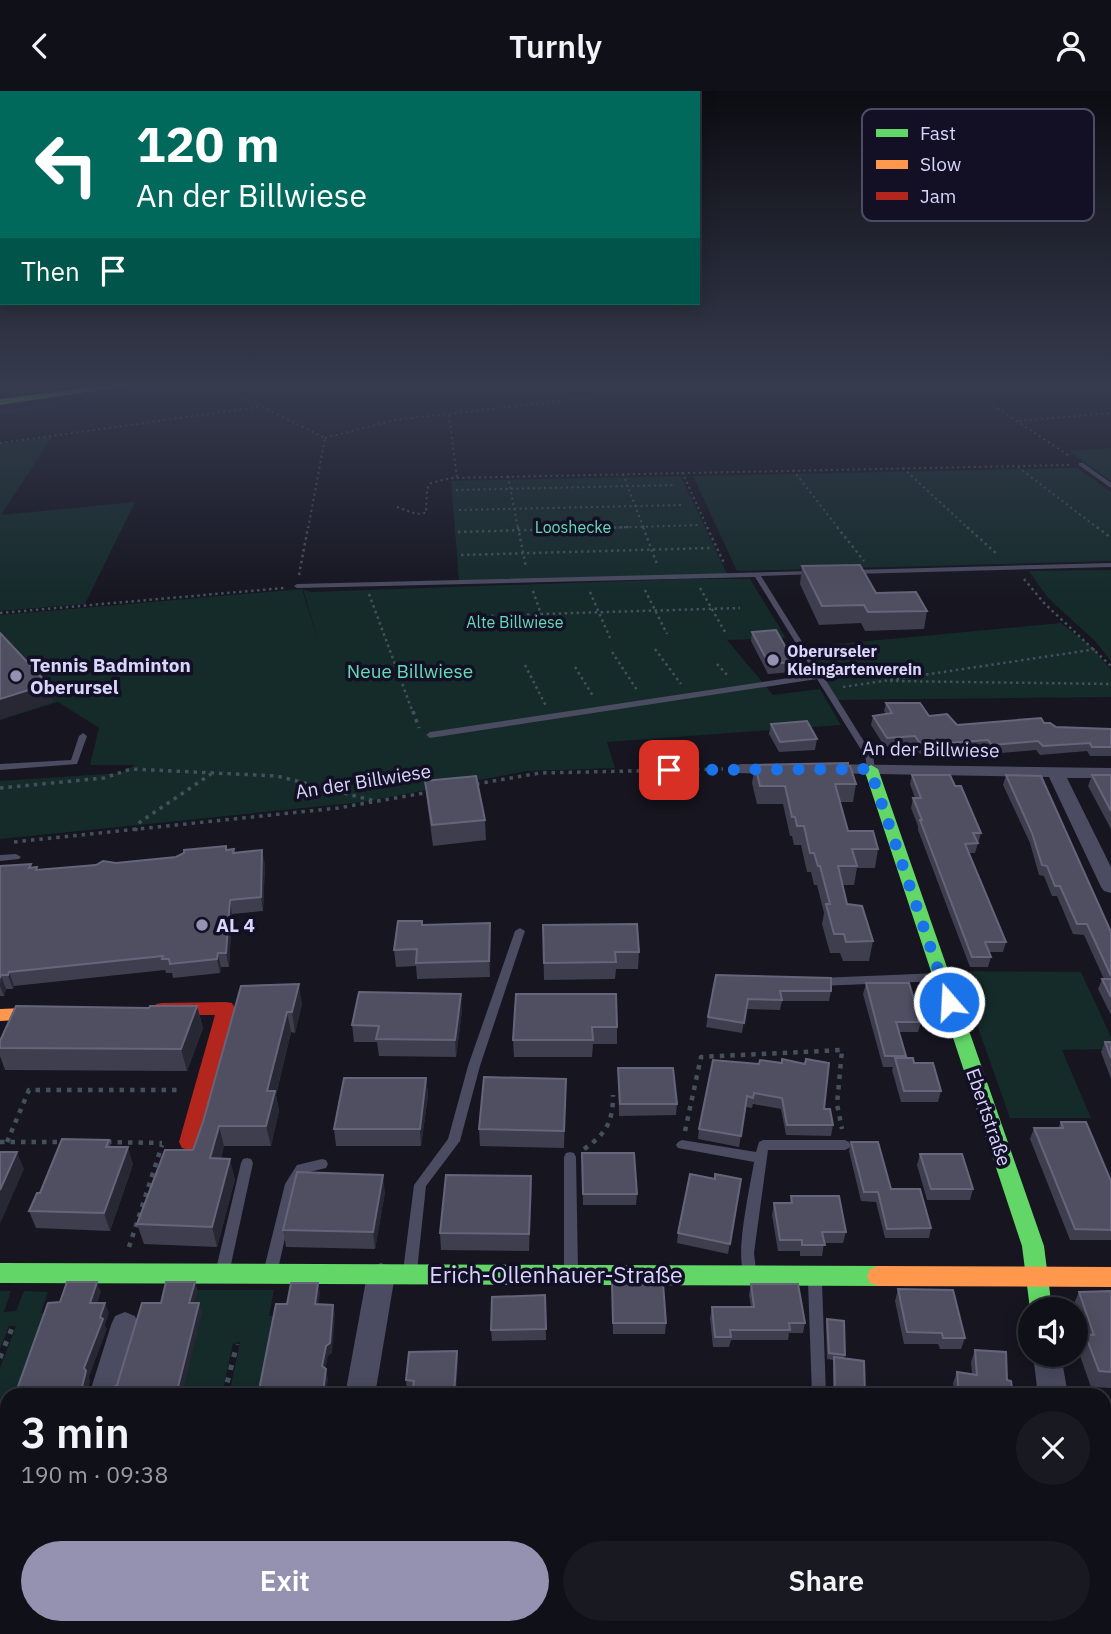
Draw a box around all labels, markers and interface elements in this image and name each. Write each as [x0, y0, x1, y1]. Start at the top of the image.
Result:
text: Turnly [509, 25, 602, 67]
icon: back [21, 27, 59, 65]
icon: person [1052, 27, 1090, 65]
legend [862, 109, 1094, 221]
text: 120 m [136, 112, 280, 175]
icon: left [21, 119, 112, 210]
text: Fast [920, 121, 956, 145]
text: Slow [920, 152, 961, 176]
text: An der Billwiese [136, 174, 367, 216]
text: Jam [920, 184, 956, 208]
icon: arrive [94, 252, 132, 290]
text: Then [21, 254, 80, 288]
park label: Looshecke [535, 517, 611, 537]
park label: Alte Billwiese [466, 612, 564, 632]
place label: Oberurseler Kleingartenverein [787, 641, 922, 679]
marker: Oberurseler Kleingartenverein [765, 652, 781, 668]
place label: Tennis Badminton Oberursel [30, 653, 191, 699]
park label: Neue Billwiese [347, 659, 473, 683]
marker: Tennis Badminton Oberursel [8, 668, 24, 684]
street label: An der Billwiese [862, 736, 1000, 762]
pin [639, 740, 699, 800]
icon: arrive [650, 751, 688, 789]
street label: An der Billwiese [293, 758, 433, 804]
place label: AL 4 [216, 913, 255, 937]
marker: AL 4 [194, 917, 210, 933]
position arrow [912, 965, 986, 1039]
street label: Ebertstraße [961, 1065, 1017, 1169]
street label: Erich-Ollenhauer-Straße [429, 1259, 683, 1289]
map controls [1018, 1297, 1088, 1367]
button: sound [1018, 1297, 1088, 1367]
text: 3 min [21, 1405, 130, 1460]
button: close [1016, 1411, 1090, 1485]
text: 190 m · 09:38 [21, 1459, 168, 1489]
button: Exit [21, 1541, 549, 1621]
button: Share [563, 1541, 1090, 1621]

